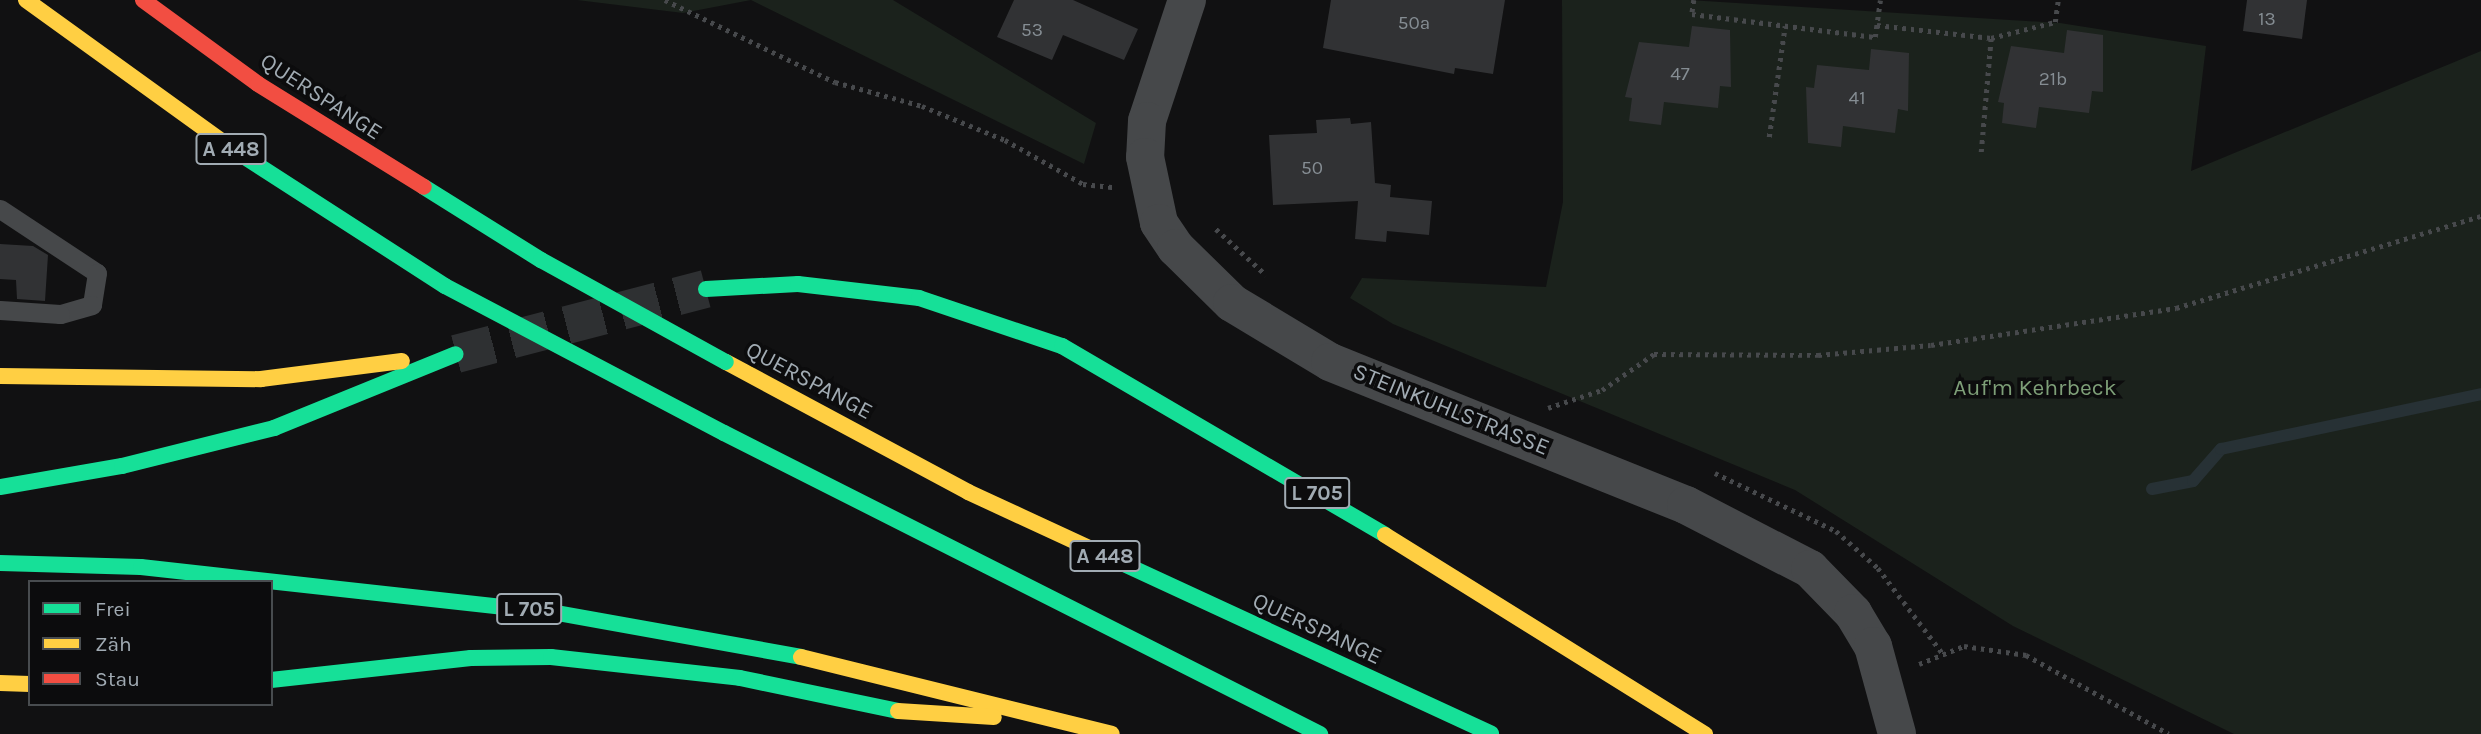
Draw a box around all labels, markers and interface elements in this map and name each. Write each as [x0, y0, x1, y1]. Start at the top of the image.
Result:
house number: 13 [2258, 9, 2276, 31]
house number: 50a [1398, 13, 1430, 35]
house number: 53 [1021, 20, 1043, 42]
street label: QUERSPANGE [255, 47, 387, 147]
house number: 47 [1670, 64, 1690, 86]
house number: 21b [2039, 69, 2067, 91]
house number: 41 [1849, 88, 1865, 110]
road number: A 448 [194, 132, 268, 166]
house number: 50 [1301, 158, 1323, 180]
street label: QUERSPANGE [741, 336, 877, 426]
street label: STEINKUHLSTRASSE [1349, 358, 1553, 462]
park label: Auf'm Kehrbeck [1953, 374, 2117, 402]
road number: L 705 [1284, 476, 1350, 510]
road number: A 448 [1068, 538, 1142, 574]
legend [28, 580, 273, 706]
street label: QUERSPANGE [1248, 587, 1386, 671]
road number: L 705 [496, 592, 562, 626]
text: Frei [95, 597, 131, 621]
text: Zäh [95, 632, 132, 656]
text: Stau [95, 667, 140, 691]

